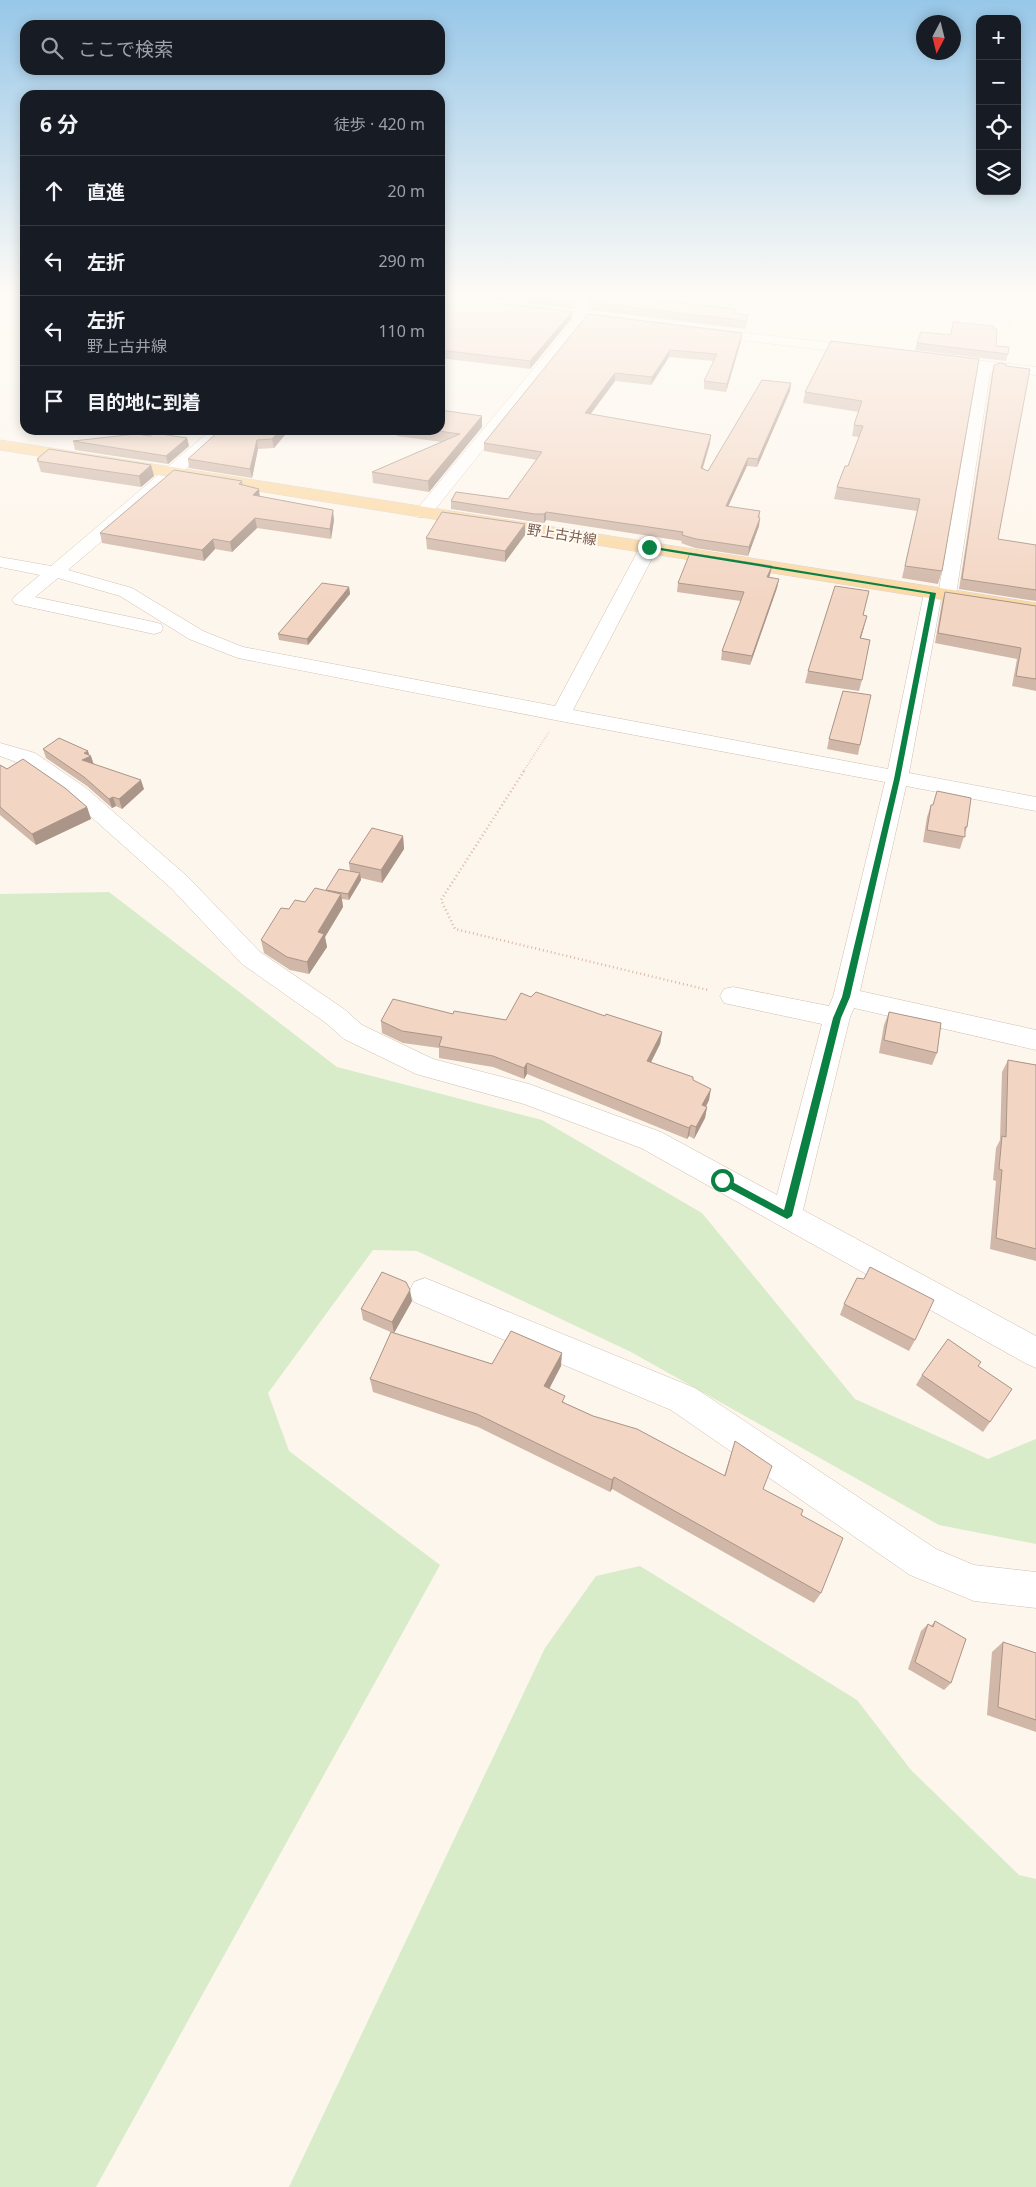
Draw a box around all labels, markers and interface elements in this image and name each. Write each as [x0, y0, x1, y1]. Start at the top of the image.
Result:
north arrow [916, 15, 961, 60]
map controls [976, 15, 1021, 195]
button: + [976, 15, 1021, 60]
search box [20, 20, 445, 75]
icon: search [38, 34, 66, 62]
text: ここで検索 [78, 36, 173, 62]
button: − [976, 60, 1021, 105]
button: locate [976, 105, 1021, 150]
text: 6 分 [40, 110, 78, 138]
text: 徒歩 · 420 m [334, 113, 425, 135]
button: layers [976, 150, 1021, 195]
icon: ahead [40, 177, 68, 205]
text: 直進 [87, 179, 125, 205]
text: 20 m [388, 180, 425, 202]
icon: left [40, 247, 68, 275]
text: 左折 [87, 249, 125, 275]
text: 290 m [378, 250, 425, 272]
text: 左折 [87, 307, 125, 333]
icon: left [40, 317, 68, 345]
text: 110 m [378, 320, 425, 342]
text: 野上古井線 [87, 335, 167, 357]
icon: arrive [40, 387, 68, 415]
text: 目的地に到着 [87, 389, 201, 415]
street label: 野上古井線 [526, 519, 598, 549]
route end [638, 536, 661, 559]
route start [711, 1169, 734, 1192]

